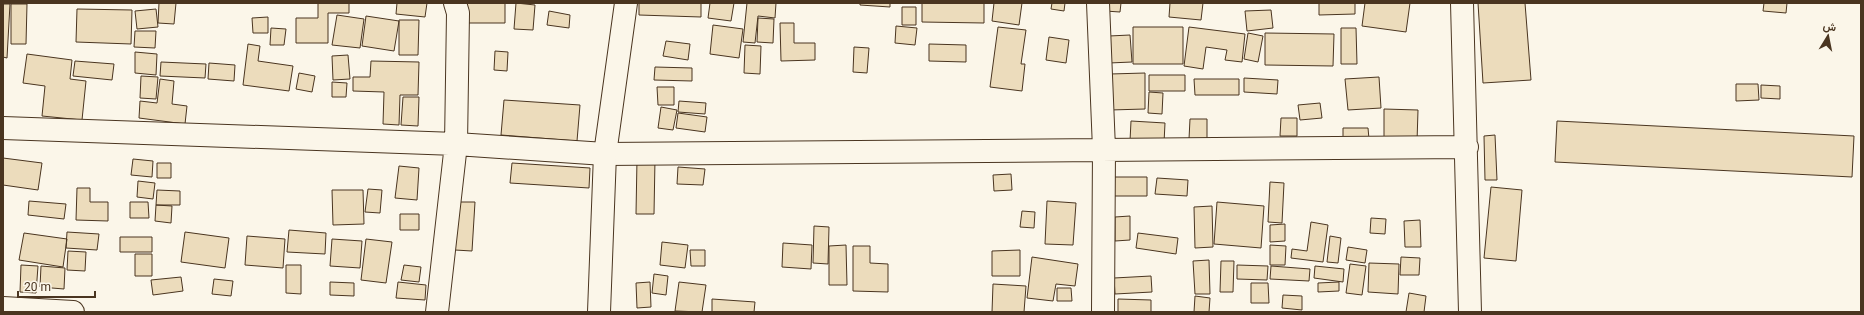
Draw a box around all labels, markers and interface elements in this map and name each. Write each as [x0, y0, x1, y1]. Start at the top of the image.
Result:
north arrow [1808, 16, 1848, 56]
text: ش [1822, 19, 1837, 34]
scale bar [18, 273, 95, 299]
text: 20 m [24, 280, 51, 294]

